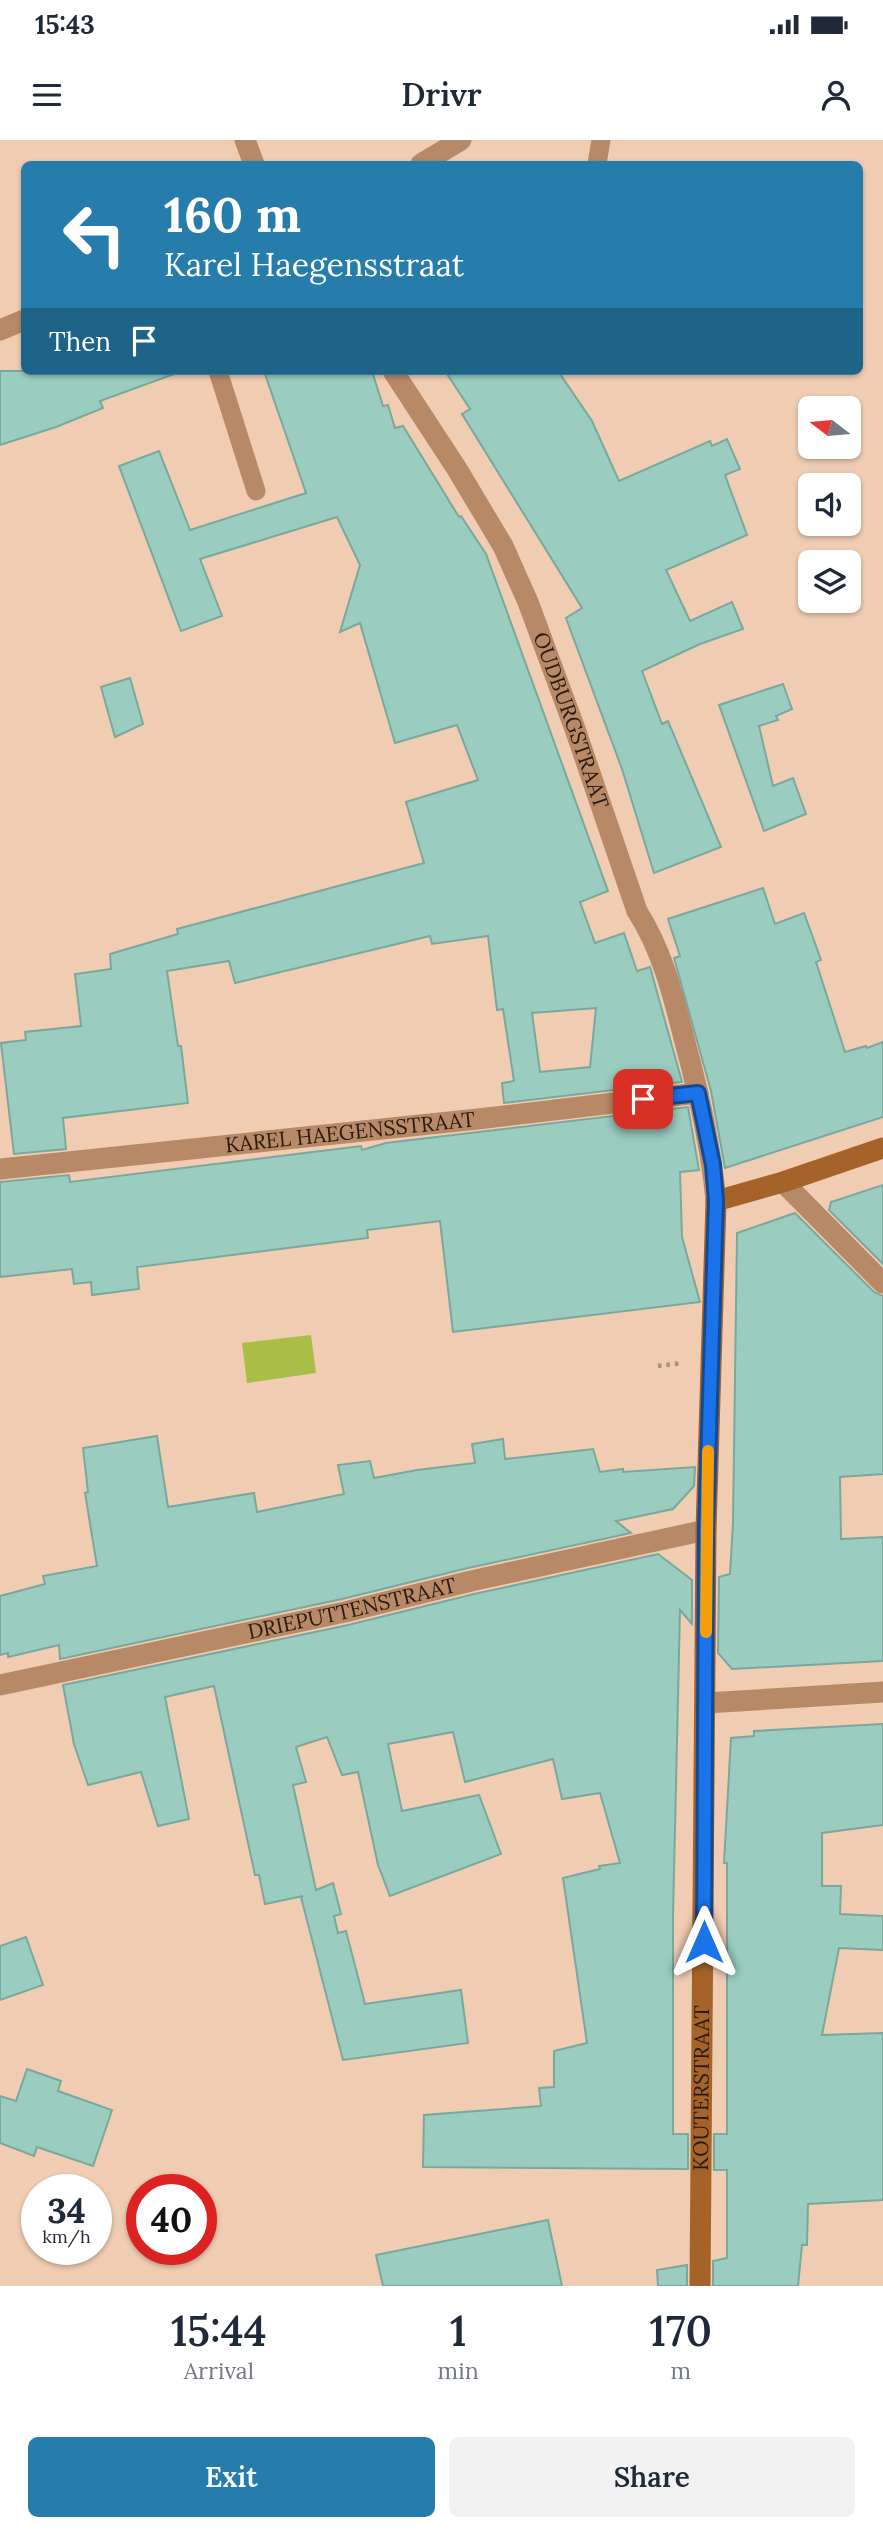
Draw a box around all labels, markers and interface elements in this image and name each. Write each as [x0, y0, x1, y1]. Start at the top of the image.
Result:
text: 15:43 [35, 8, 95, 41]
text: Drivr [401, 74, 482, 115]
icon: menu [28, 76, 66, 114]
icon: person [817, 76, 855, 114]
text: 160 m [164, 183, 301, 245]
icon: left [49, 189, 140, 280]
text: Karel Haegensstraat [164, 244, 464, 285]
icon: arrive [125, 322, 163, 360]
text: Then [49, 325, 111, 358]
north arrow [798, 396, 861, 458]
map controls [798, 396, 861, 613]
button: sound [798, 473, 861, 536]
button: layers [798, 550, 861, 613]
street label: OUDBURGSTRAAT [527, 628, 615, 812]
pin [613, 1069, 673, 1129]
icon: arrive [624, 1080, 662, 1118]
street label: KAREL HAEGENSSTRAAT [224, 1105, 476, 1158]
street label: DRIEPUTTENSTRAAT [245, 1571, 459, 1645]
position arrow [667, 1905, 741, 1979]
street label: KOUTERSTRAAT [687, 2005, 715, 2171]
speed limit sign: 40 [126, 2174, 217, 2265]
text: 34 [47, 2188, 86, 2233]
text: km/h [42, 2225, 91, 2248]
text: 15:44 [171, 2304, 267, 2358]
text: 1 [450, 2304, 466, 2358]
text: 170 [650, 2304, 712, 2358]
text: Arrival [184, 2356, 254, 2385]
text: min [438, 2356, 479, 2385]
text: m [671, 2356, 691, 2385]
button: Exit [28, 2437, 435, 2517]
button: Share [449, 2437, 855, 2517]

